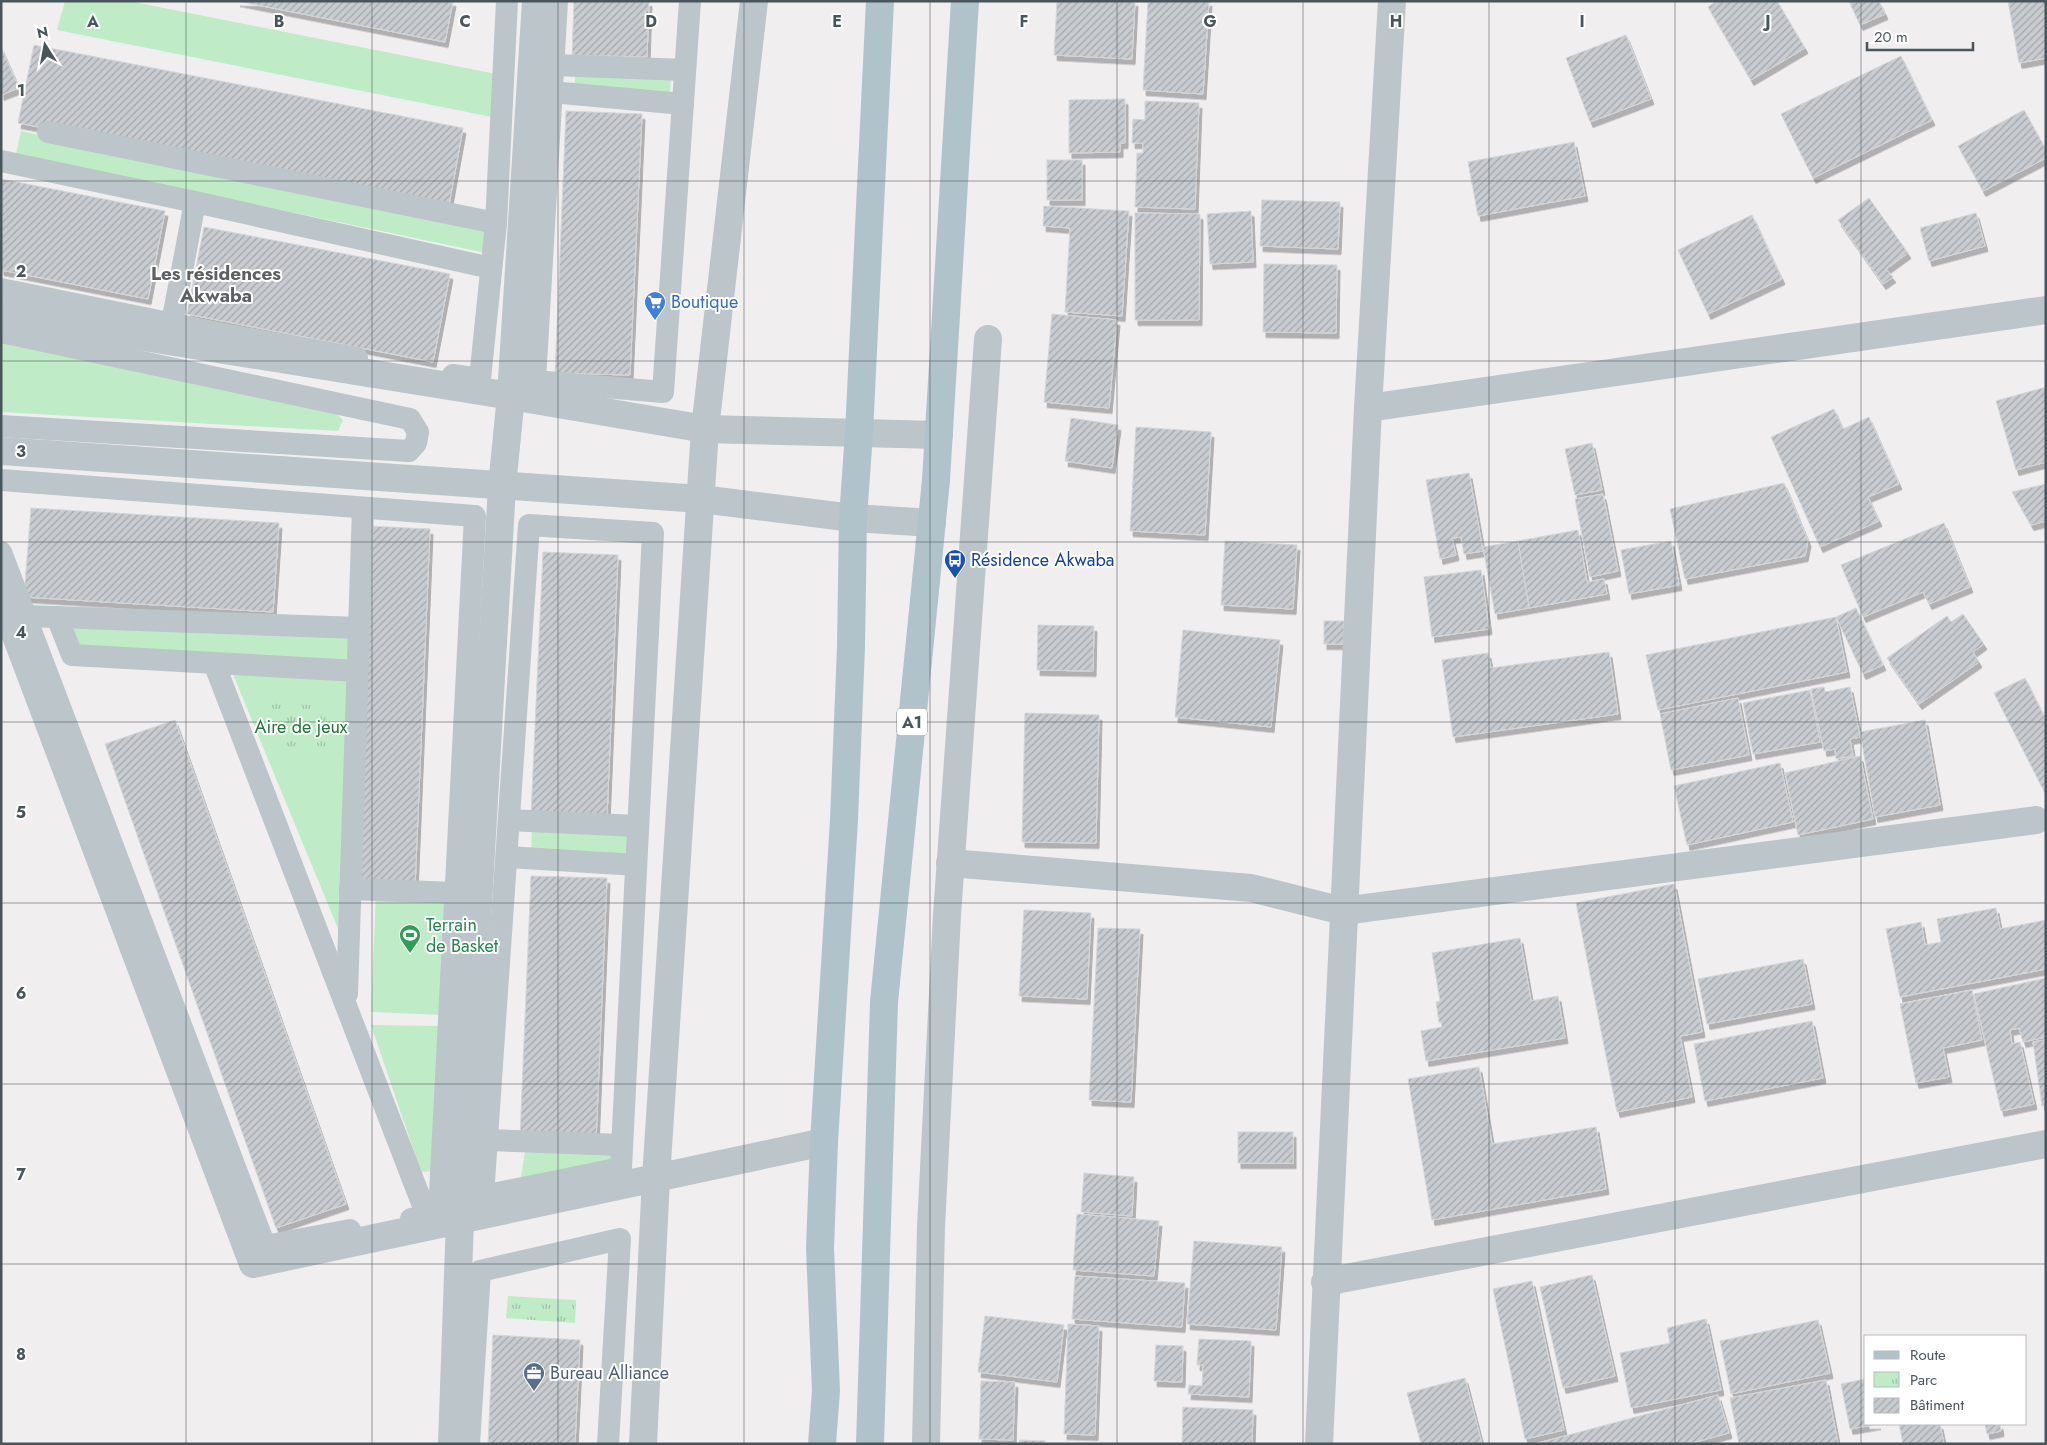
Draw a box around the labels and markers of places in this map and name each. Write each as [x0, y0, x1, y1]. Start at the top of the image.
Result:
place label: Boutique [671, 289, 738, 315]
supermarket icon: Boutique [643, 290, 667, 321]
place label: Résidence Akwaba [971, 547, 1114, 573]
bus stop icon: Résidence Akwaba [943, 548, 967, 579]
place label: Terrain de Basket [426, 912, 499, 959]
sports icon: Terrain de Basket [398, 923, 422, 954]
place label: Bureau Alliance [550, 1360, 669, 1386]
office icon: Bureau Alliance [522, 1361, 546, 1392]

